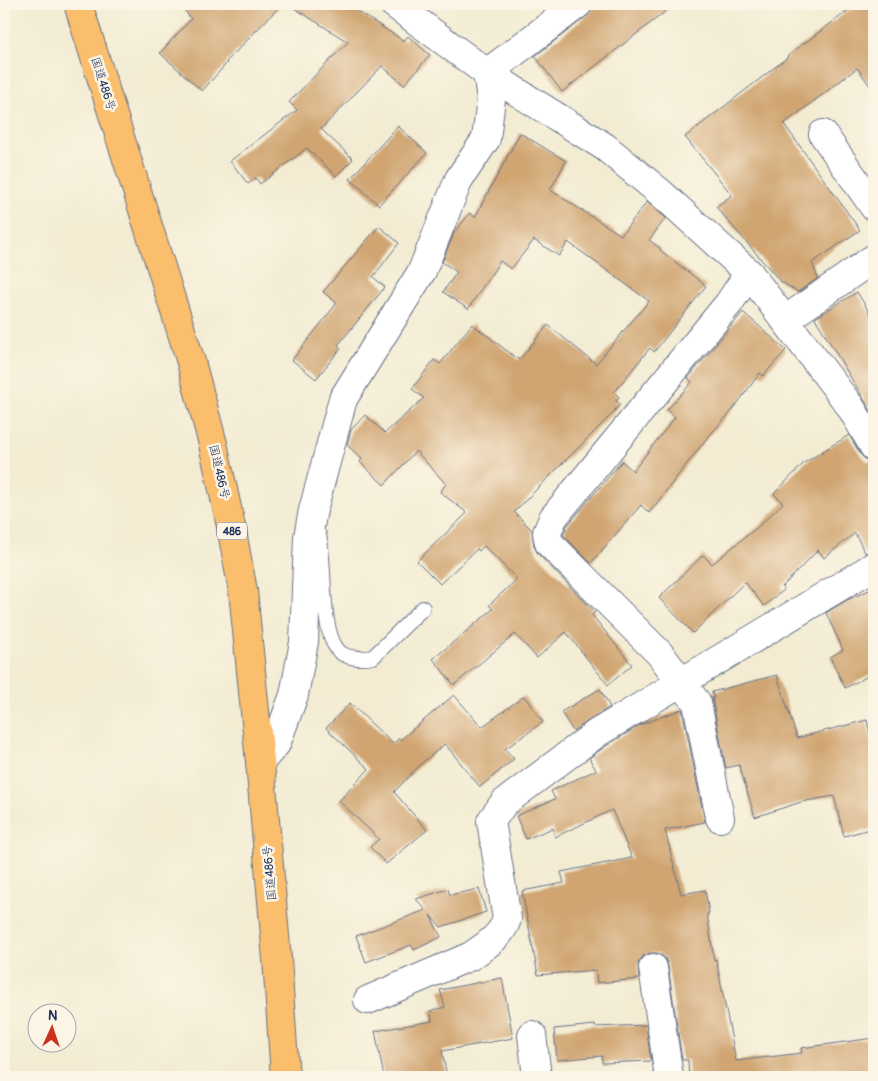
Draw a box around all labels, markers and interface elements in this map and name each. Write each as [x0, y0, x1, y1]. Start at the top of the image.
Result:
street label: 国道486号 [87, 55, 119, 113]
street label: 国道486号 [205, 443, 233, 501]
road number: 486 [217, 522, 247, 540]
street label: 国道486号 [260, 844, 280, 902]
north arrow [28, 1004, 78, 1054]
text: N [47, 1007, 58, 1024]

